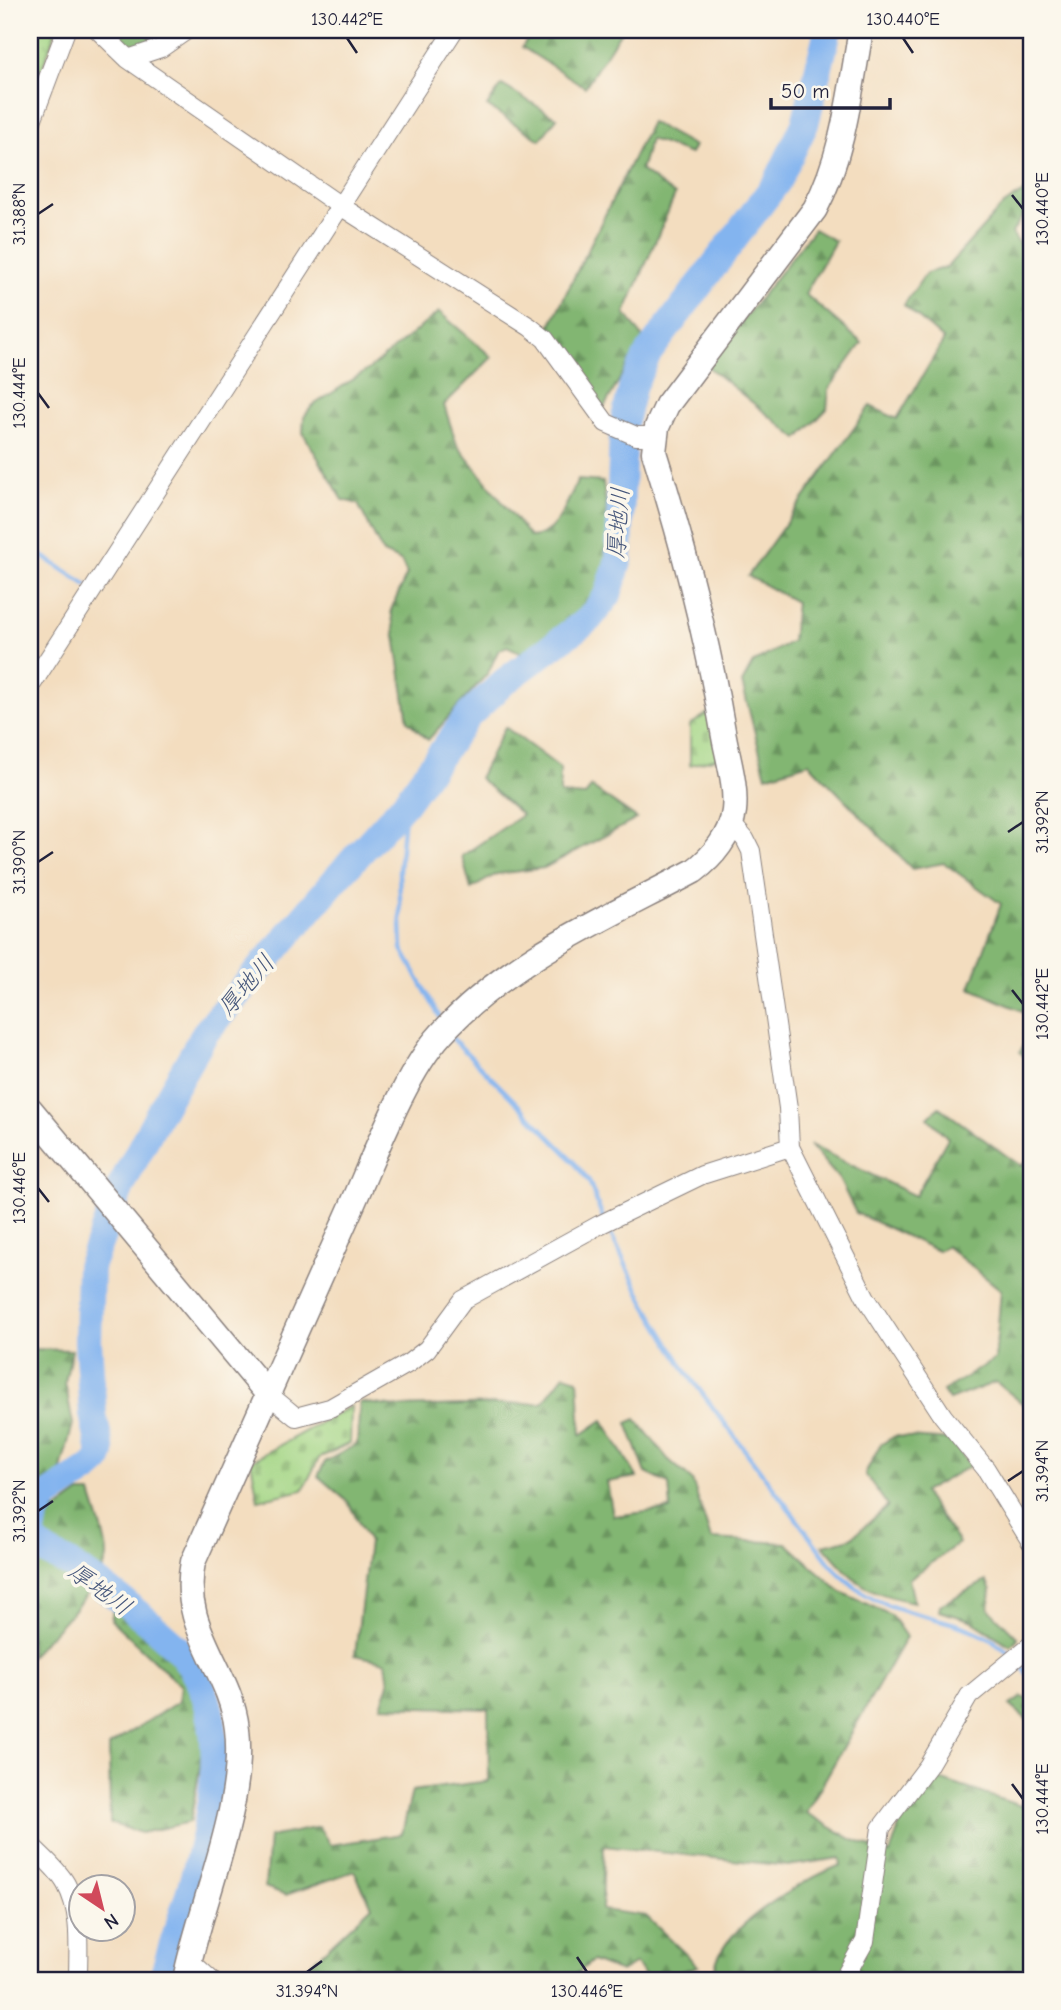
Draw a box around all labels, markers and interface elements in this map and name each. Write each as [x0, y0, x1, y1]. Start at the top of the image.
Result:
text: 130.442°E [311, 9, 383, 30]
text: 130.440°E [866, 9, 940, 30]
scale bar [771, 66, 890, 110]
text: 50 m [781, 79, 830, 103]
text: 130.440°E [1032, 172, 1053, 246]
text: 31.388°N [9, 183, 30, 245]
text: 130.444°E [9, 357, 30, 429]
water label: 厚地川 [602, 486, 634, 560]
text: 31.392°N [1032, 790, 1053, 854]
text: 31.390°N [9, 830, 30, 894]
water label: 厚地川 [212, 949, 280, 1021]
text: 130.442°E [1032, 968, 1053, 1040]
text: 130.446°E [9, 1152, 30, 1224]
text: 31.394°N [1032, 1440, 1053, 1502]
text: 31.392°N [9, 1479, 30, 1543]
water label: 厚地川 [63, 1557, 137, 1621]
text: 130.444°E [1032, 1763, 1053, 1835]
north arrow [66, 1874, 136, 1944]
text: N [100, 1909, 123, 1934]
text: 31.394°N [276, 1981, 338, 2002]
text: 130.446°E [551, 1981, 623, 2002]

